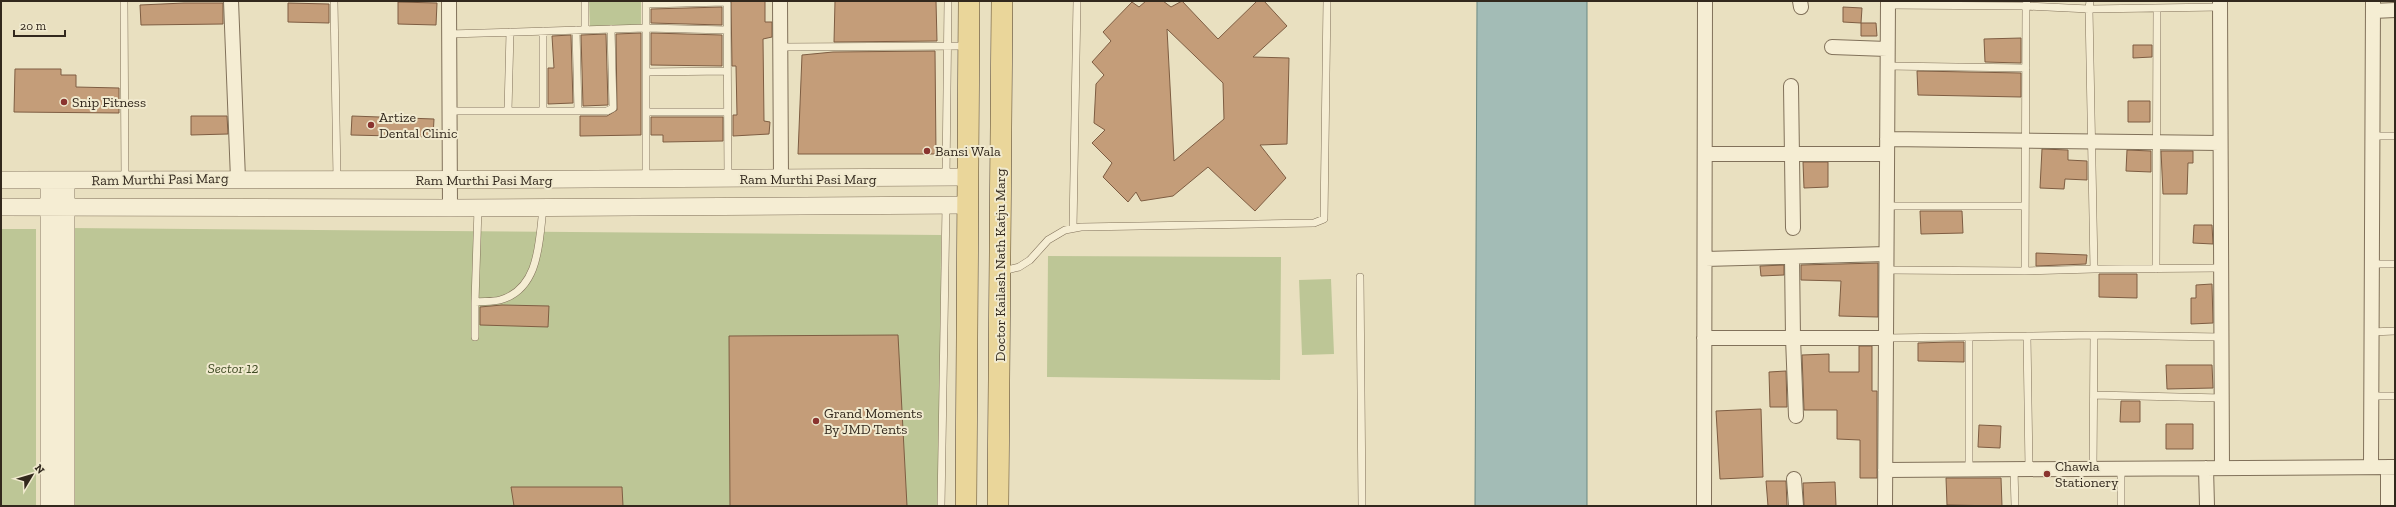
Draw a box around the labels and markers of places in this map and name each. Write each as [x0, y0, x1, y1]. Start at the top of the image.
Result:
place label: Snip Fitness [72, 94, 146, 111]
marker: Snip Fitness [59, 97, 69, 107]
place label: Artize Dental Clinic [379, 109, 457, 142]
marker: Artize Dental Clinic [366, 120, 376, 130]
place label: Bansi Wala [935, 143, 1001, 160]
marker: Bansi Wala [922, 146, 932, 156]
place label: Grand Moments By JMD Tents [824, 405, 922, 438]
marker: Grand Moments By JMD Tents [811, 416, 821, 426]
place label: Chawla Stationery [2055, 458, 2119, 491]
marker: Chawla Stationery [2042, 469, 2052, 479]

